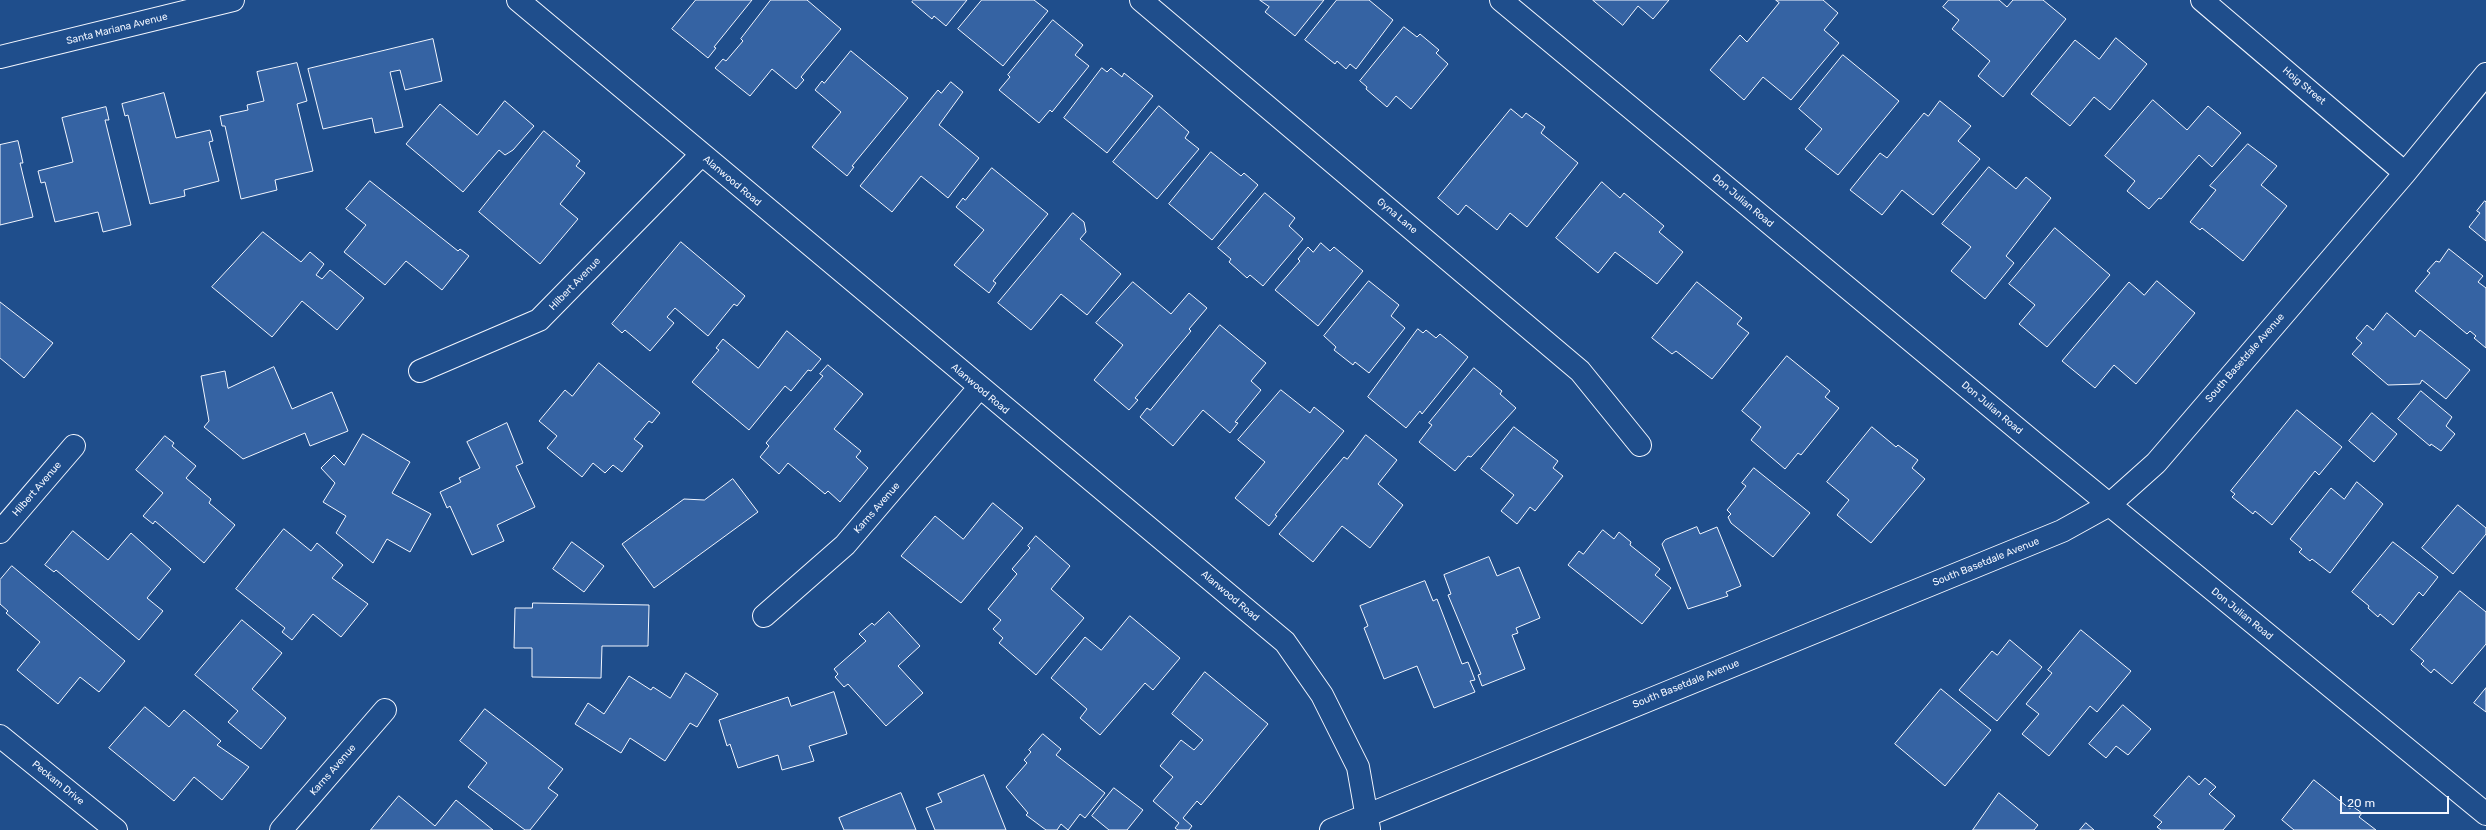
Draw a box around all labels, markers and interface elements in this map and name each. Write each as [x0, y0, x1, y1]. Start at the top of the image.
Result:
street label: Santa Mariana Avenue [65, 11, 169, 47]
street label: Hoig Street [2280, 64, 2328, 108]
street label: Alanwood Road [701, 153, 763, 209]
street label: Don Julian Road [1710, 172, 1776, 230]
street label: Gyna Lane [1374, 196, 1420, 236]
street label: Hilbert Avenue [547, 255, 603, 313]
street label: South Basetdale Avenue [2203, 311, 2287, 405]
street label: Alanwood Road [949, 361, 1011, 417]
street label: Don Julian Road [1959, 379, 2025, 437]
street label: Hilbert Avenue [10, 459, 64, 519]
street label: Karns Avenue [852, 480, 902, 536]
street label: South Basetdale Avenue [1931, 535, 2041, 589]
street label: Alanwood Road [1199, 568, 1261, 624]
street label: Don Julian Road [2209, 585, 2275, 643]
street label: South Basetdale Avenue [1631, 657, 1741, 711]
street label: Karns Avenue [308, 742, 358, 798]
street label: Peckam Drive [30, 758, 86, 808]
scale bar [2342, 788, 2451, 814]
text: 20 m [2347, 796, 2375, 810]

